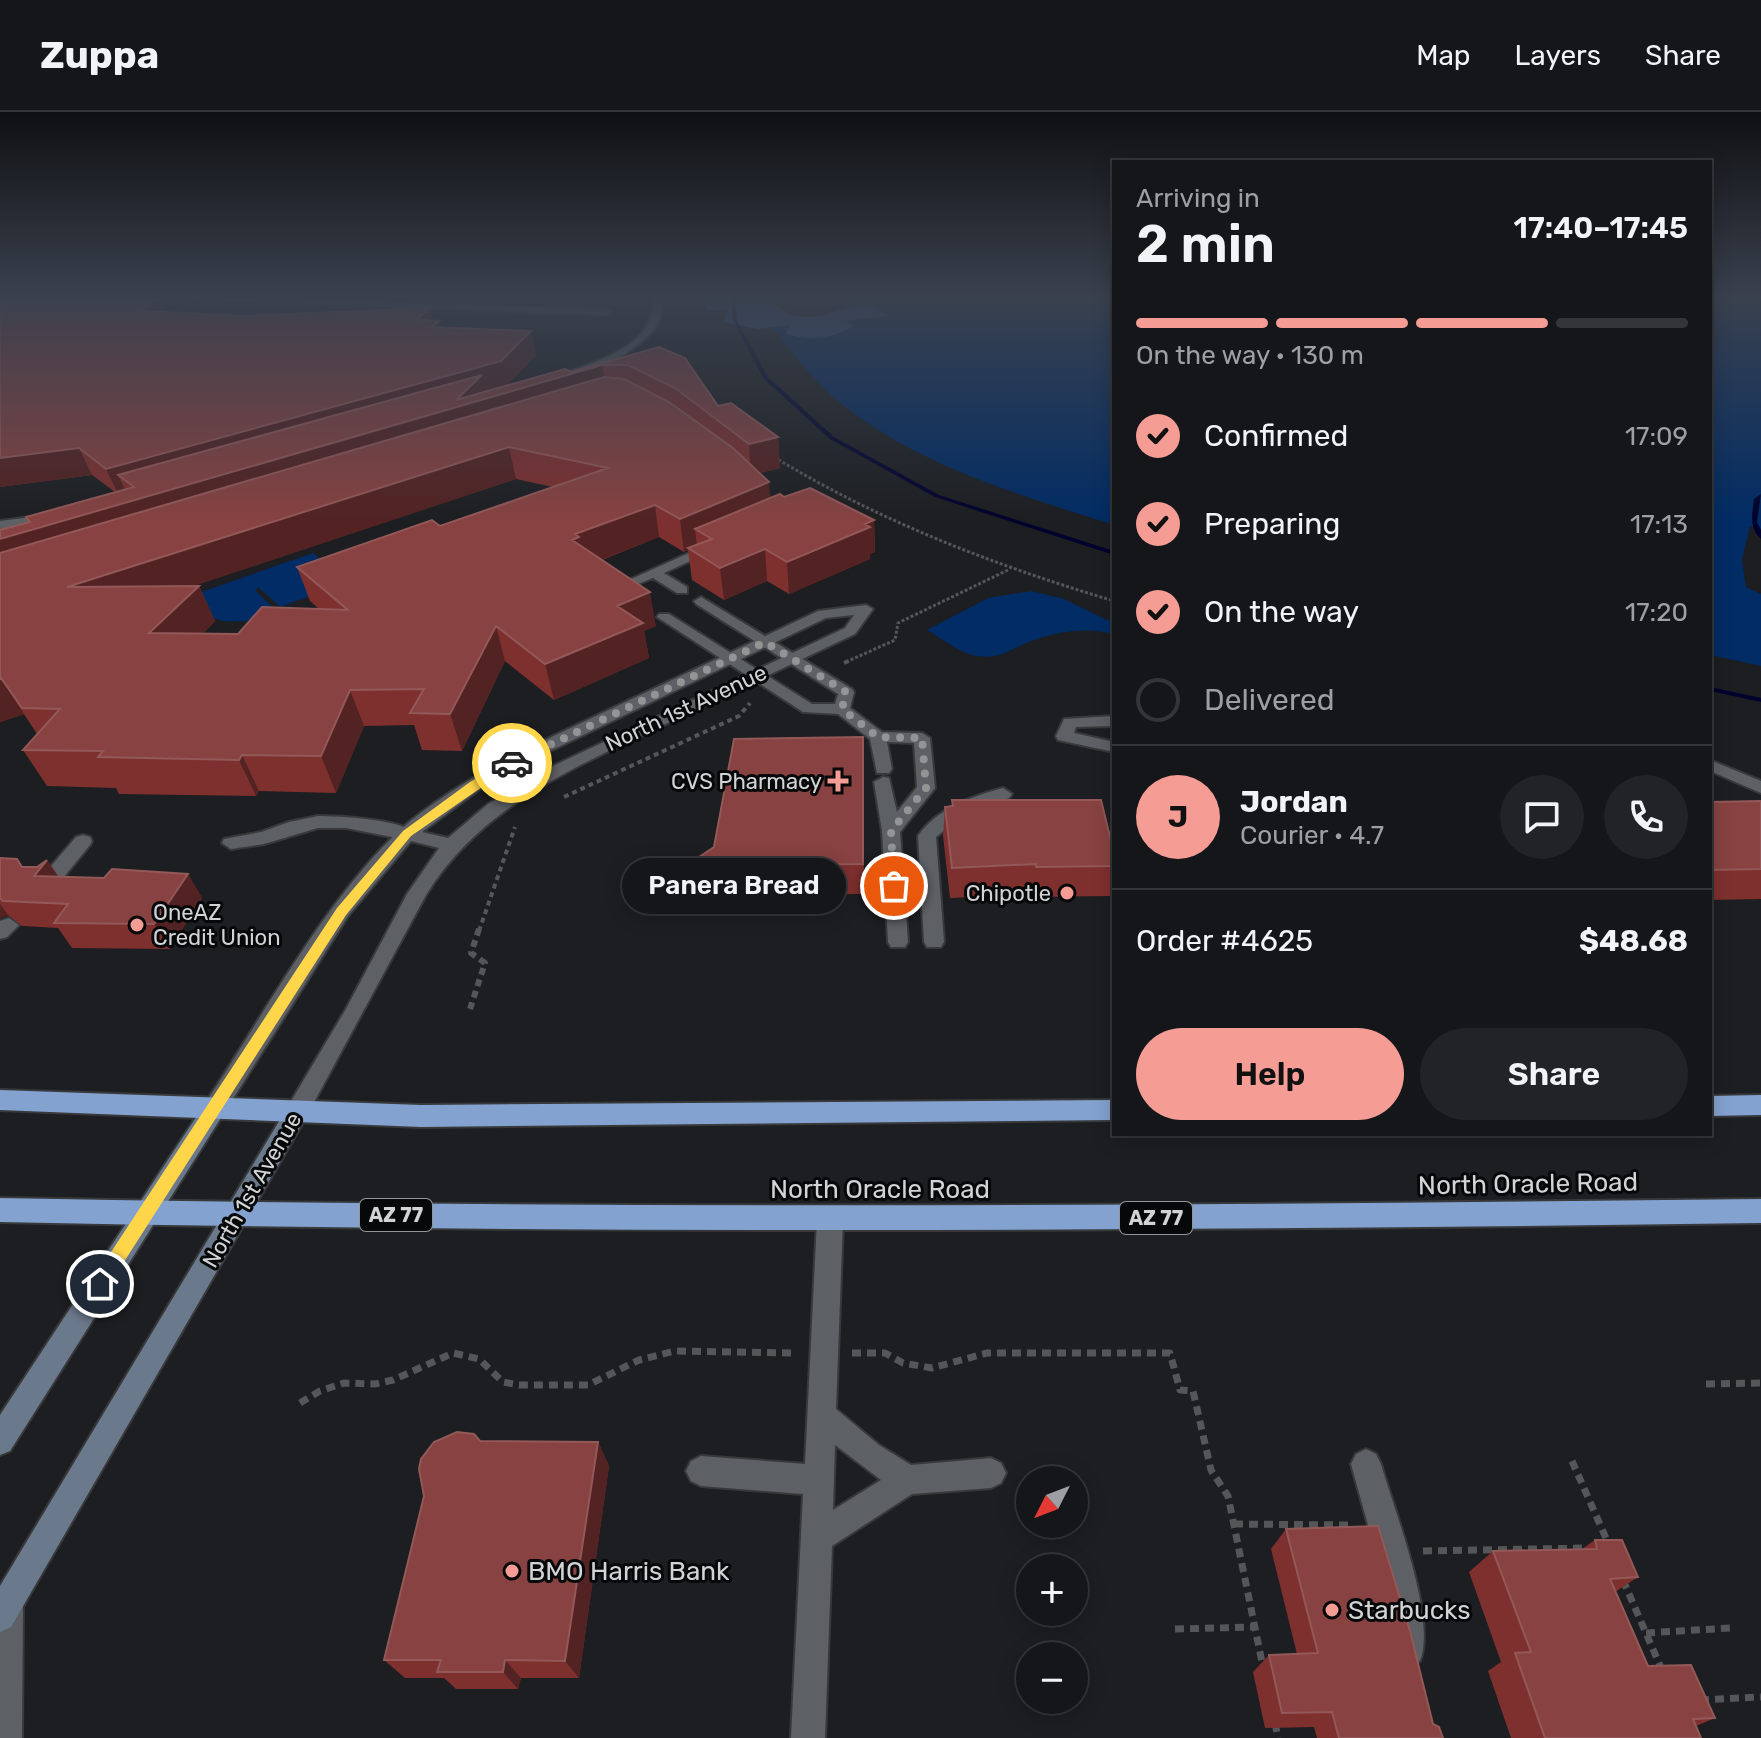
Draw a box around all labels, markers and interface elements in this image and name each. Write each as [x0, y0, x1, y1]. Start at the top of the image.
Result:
text: Zuppa [40, 32, 159, 78]
text: Map [1416, 39, 1471, 72]
text: Layers [1515, 39, 1601, 72]
text: Share [1645, 39, 1721, 72]
text: Arriving in [1136, 183, 1260, 214]
text: 17:40–17:45 [1514, 210, 1688, 246]
text: 2 min [1136, 213, 1275, 275]
text: On the way · 130 m [1136, 340, 1364, 371]
icon: check [1136, 414, 1180, 458]
text: Confirmed [1204, 418, 1348, 454]
text: 17:09 [1625, 421, 1688, 452]
icon: check [1136, 502, 1180, 546]
text: Preparing [1204, 506, 1340, 542]
text: 17:13 [1630, 509, 1688, 540]
icon: check [1136, 590, 1180, 634]
text: On the way [1204, 594, 1359, 630]
text: 17:20 [1625, 597, 1688, 628]
street label: North 1st Avenue [601, 659, 771, 757]
text: Delivered [1204, 682, 1335, 718]
courier [472, 723, 552, 803]
icon: car [490, 741, 534, 785]
place label: CVS Pharmacy [671, 768, 822, 795]
marker: CVS Pharmacy [829, 772, 847, 790]
button: chat [1500, 775, 1584, 859]
button: phone [1604, 775, 1688, 859]
text: Jordan [1240, 784, 1348, 820]
text: J [1168, 799, 1188, 835]
text: Courier · 4.7 [1240, 820, 1384, 851]
pin [860, 852, 928, 920]
callout: Panera Bread [622, 858, 846, 914]
icon: bag [872, 864, 916, 908]
text: Panera Bread [648, 870, 820, 901]
place label: Chipotle [966, 880, 1051, 907]
marker: Chipotle [1058, 884, 1076, 902]
place label: OneAZ Credit Union [153, 899, 281, 951]
marker: OneAZ Credit Union [128, 916, 146, 934]
text: Order #4625 [1136, 923, 1313, 959]
text: $48.68 [1579, 923, 1688, 959]
button: Help [1136, 1028, 1404, 1120]
button: Share [1420, 1028, 1688, 1120]
street label: North 1st Avenue [197, 1108, 307, 1272]
street label: North Oracle Road [1418, 1167, 1638, 1201]
street label: North Oracle Road [770, 1174, 990, 1205]
road number: AZ 77 [360, 1199, 432, 1231]
road number: AZ 77 [1120, 1202, 1192, 1234]
pin [66, 1250, 134, 1318]
icon: home [78, 1262, 122, 1306]
north arrow [1016, 1466, 1088, 1538]
map controls [1016, 1466, 1088, 1714]
button: + [1016, 1554, 1088, 1626]
place label: BMO Harris Bank [528, 1556, 730, 1587]
marker: BMO Harris Bank [503, 1562, 521, 1580]
place label: Starbucks [1348, 1595, 1470, 1626]
marker: Starbucks [1323, 1601, 1341, 1619]
button: − [1016, 1642, 1088, 1714]

